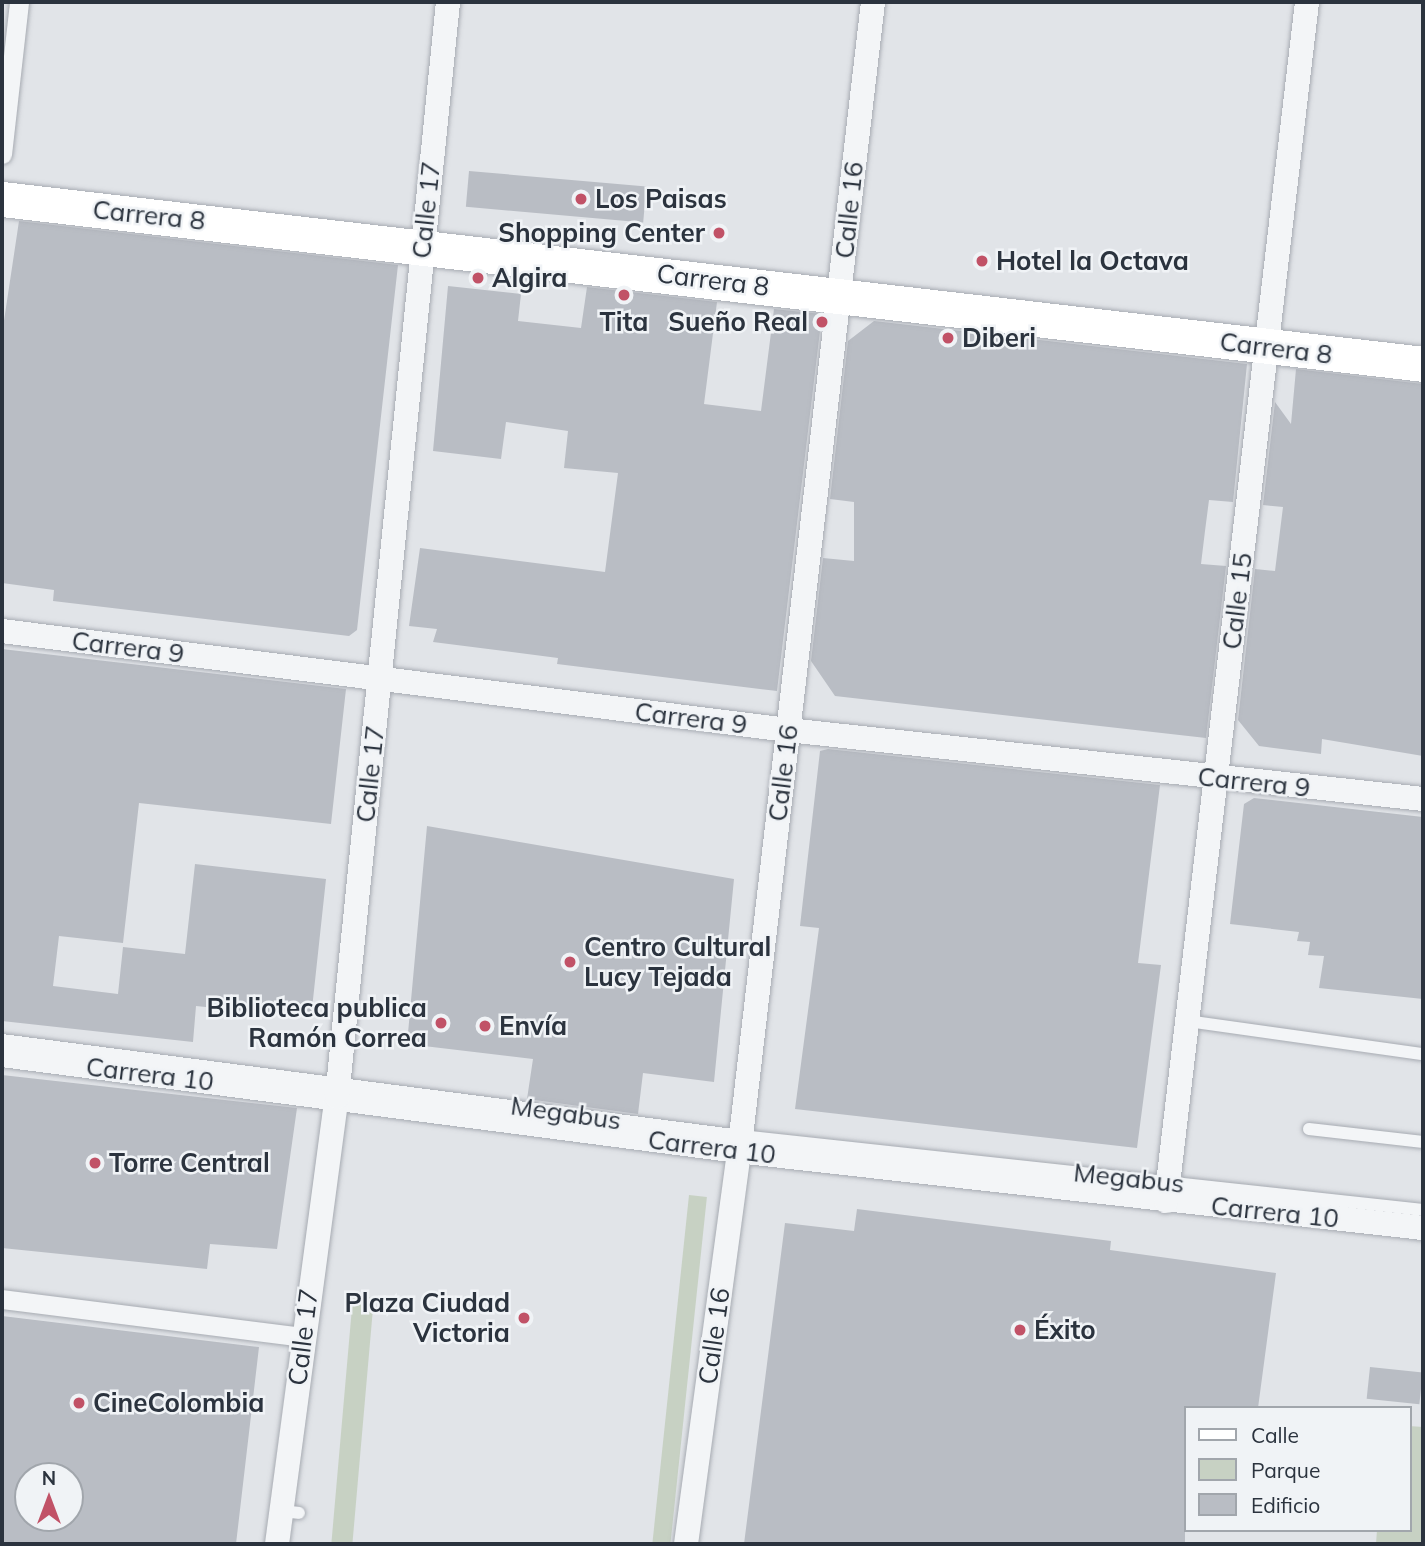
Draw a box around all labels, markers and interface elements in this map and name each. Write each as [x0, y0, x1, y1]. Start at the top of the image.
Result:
street label: Calle 17 [405, 160, 447, 260]
street label: Calle 16 [828, 160, 870, 260]
place label: Los Paisas [595, 183, 727, 215]
marker: Los Paisas [573, 191, 589, 207]
street label: Carrera 8 [91, 194, 207, 236]
place label: Shopping Center [498, 217, 705, 249]
marker: Shopping Center [711, 225, 727, 241]
place label: Hotel la Octava [996, 245, 1189, 277]
marker: Hotel la Octava [974, 253, 990, 269]
street label: Carrera 8 [655, 258, 771, 302]
place label: Algira [492, 262, 567, 294]
marker: Algira [470, 270, 486, 286]
marker: Tita [616, 287, 632, 303]
place label: Tita [600, 306, 648, 338]
place label: Sueño Real [668, 306, 808, 338]
marker: Sueño Real [814, 314, 830, 330]
place label: Diberi [962, 322, 1036, 354]
street label: Carrera 8 [1218, 326, 1334, 370]
marker: Diberi [940, 330, 956, 346]
street label: Calle 15 [1216, 551, 1258, 651]
street label: Carrera 9 [70, 625, 186, 669]
street label: Carrera 9 [633, 696, 749, 740]
street label: Calle 16 [762, 723, 804, 823]
street label: Calle 17 [349, 724, 391, 824]
street label: Carrera 9 [1196, 761, 1312, 803]
place label: Centro Cultural Lucy Tejada [584, 931, 771, 992]
marker: Centro Cultural Lucy Tejada [562, 954, 578, 970]
place label: Biblioteca publica Ramón Correa [207, 992, 427, 1054]
place label: Envía [499, 1010, 567, 1042]
marker: Biblioteca publica Ramón Correa [433, 1015, 449, 1031]
marker: Envía [477, 1018, 493, 1034]
street label: Carrera 10 [84, 1051, 216, 1097]
street label: Megabus [509, 1090, 623, 1136]
street label: Carrera 10 [646, 1124, 778, 1170]
place label: Torre Central [109, 1147, 270, 1179]
marker: Torre Central [87, 1155, 103, 1171]
street label: Megabus [1072, 1157, 1186, 1199]
street label: Carrera 10 [1209, 1190, 1341, 1234]
street label: Calle 16 [692, 1286, 736, 1386]
street label: Calle 17 [282, 1287, 324, 1387]
place label: Plaza Ciudad Victoria [345, 1287, 510, 1348]
marker: Plaza Ciudad Victoria [516, 1310, 532, 1326]
place label: Éxito [1034, 1314, 1096, 1346]
marker: Éxito [1012, 1322, 1028, 1338]
place label: CineColombia [93, 1387, 264, 1419]
marker: CineColombia [71, 1395, 87, 1411]
legend [1184, 1406, 1411, 1532]
text: Calle [1251, 1422, 1299, 1448]
text: Parque [1251, 1457, 1320, 1483]
north arrow [14, 1462, 84, 1532]
text: N [42, 1466, 56, 1490]
text: Edificio [1251, 1492, 1320, 1518]

